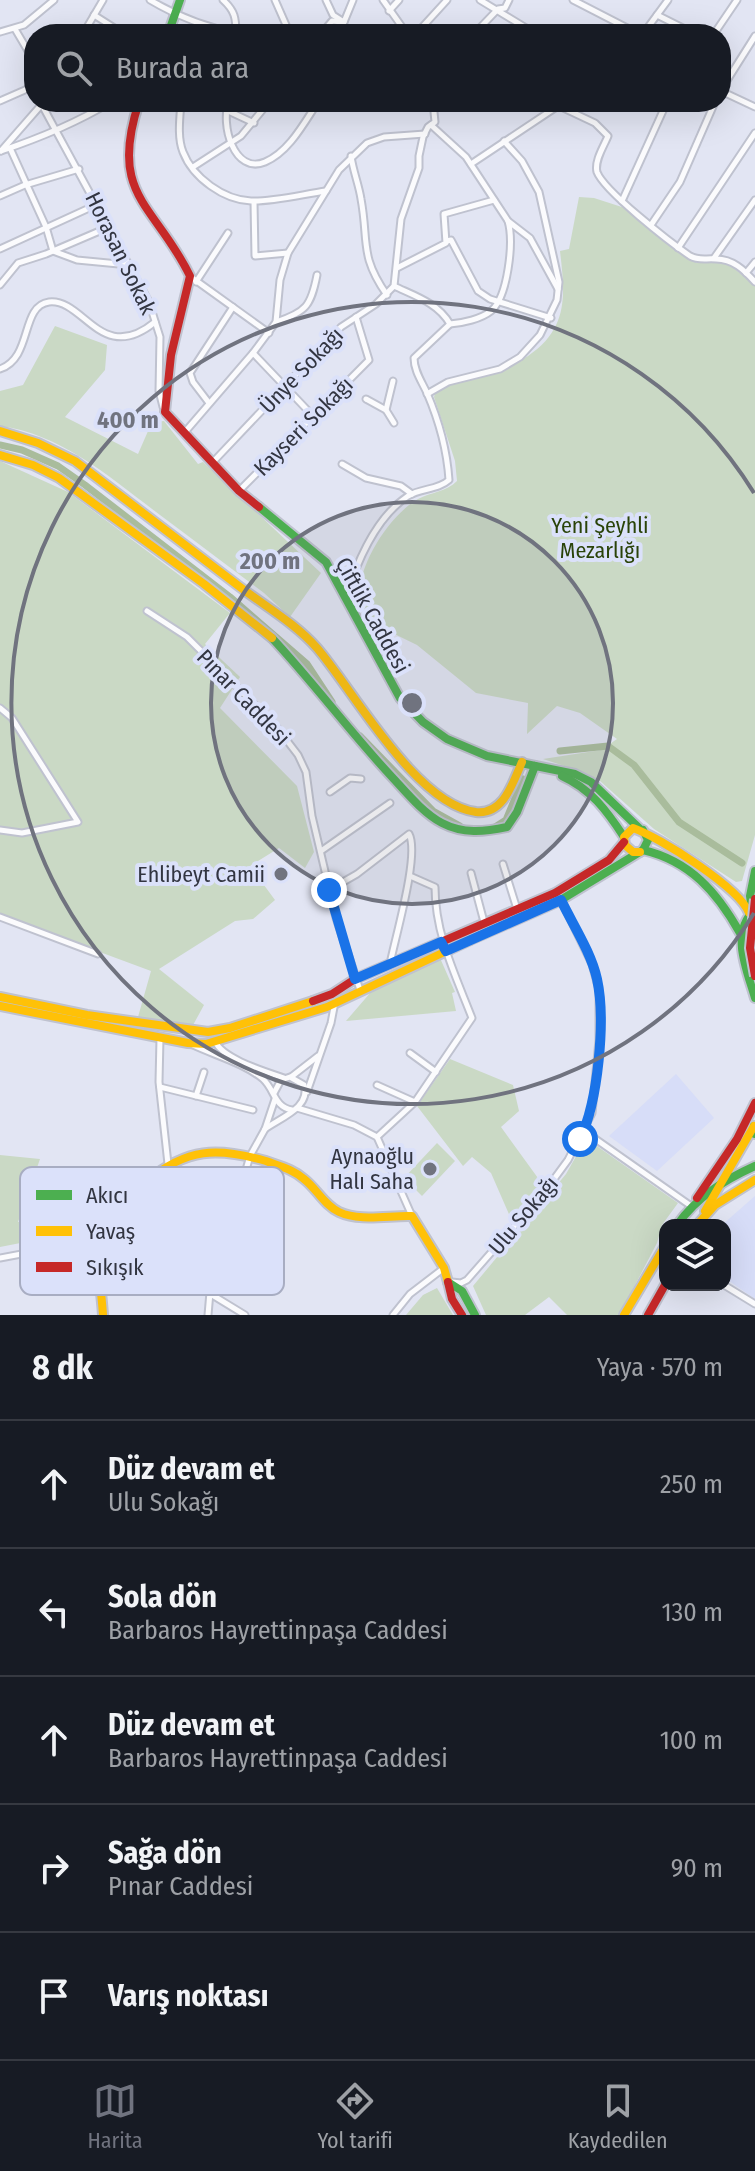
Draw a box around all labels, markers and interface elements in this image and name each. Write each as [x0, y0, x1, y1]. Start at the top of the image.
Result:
search box [24, 24, 731, 112]
icon: search [52, 46, 96, 90]
text: Burada ara [116, 50, 249, 86]
street label: Horasan Sokak [79, 188, 162, 319]
street label: Ünye Sokağı [254, 322, 349, 419]
street label: Kayseri Sokağı [248, 371, 359, 482]
text: 400 m [97, 406, 159, 434]
park label: Yeni Şeyhli Mezarlığı [551, 512, 649, 564]
text: 200 m [239, 547, 300, 575]
street label: Çiftlik Caddesi [329, 553, 415, 678]
street label: Pınar Caddesi [191, 644, 296, 751]
centre of rings [398, 689, 426, 717]
place label: Ehlibeyt Camii [137, 861, 265, 888]
marker: Ehlibeyt Camii [272, 865, 290, 883]
route end [311, 872, 347, 908]
route start [562, 1121, 598, 1157]
place label: Aynaoğlu Halı Saha [330, 1143, 414, 1195]
marker: Aynaoğlu Halı Saha [421, 1160, 439, 1178]
legend [20, 1167, 284, 1295]
street label: Ulu Sokağı [483, 1171, 564, 1260]
text: Akıcı [86, 1182, 128, 1209]
text: Yavaş [86, 1218, 135, 1245]
map controls [659, 1219, 731, 1291]
button: layers [659, 1219, 731, 1291]
text: Sıkışık [86, 1254, 144, 1281]
text: 8 dk [32, 1347, 93, 1388]
text: Yaya · 570 m [597, 1352, 723, 1383]
text: Düz devam et [108, 1451, 275, 1487]
icon: ahead [32, 1462, 76, 1506]
text: 250 m [660, 1469, 723, 1500]
text: Ulu Sokağı [108, 1487, 219, 1518]
text: Sola dön [108, 1579, 217, 1615]
icon: left [32, 1590, 76, 1634]
text: 130 m [661, 1597, 723, 1628]
text: Barbaros Hayrettinpaşa Caddesi [108, 1615, 448, 1646]
text: Düz devam et [108, 1707, 275, 1743]
icon: ahead [32, 1718, 76, 1762]
text: 100 m [660, 1725, 723, 1756]
text: Barbaros Hayrettinpaşa Caddesi [108, 1743, 448, 1774]
text: Sağa dön [108, 1835, 222, 1871]
icon: right [32, 1846, 76, 1890]
text: 90 m [671, 1853, 723, 1884]
text: Pınar Caddesi [108, 1871, 253, 1902]
icon: arrive [32, 1974, 76, 2018]
text: Varış noktası [108, 1978, 269, 2014]
tab: Harita [87, 2079, 143, 2154]
tab: Yol tarifi [317, 2079, 393, 2154]
tab: Kaydedilen [568, 2079, 668, 2154]

